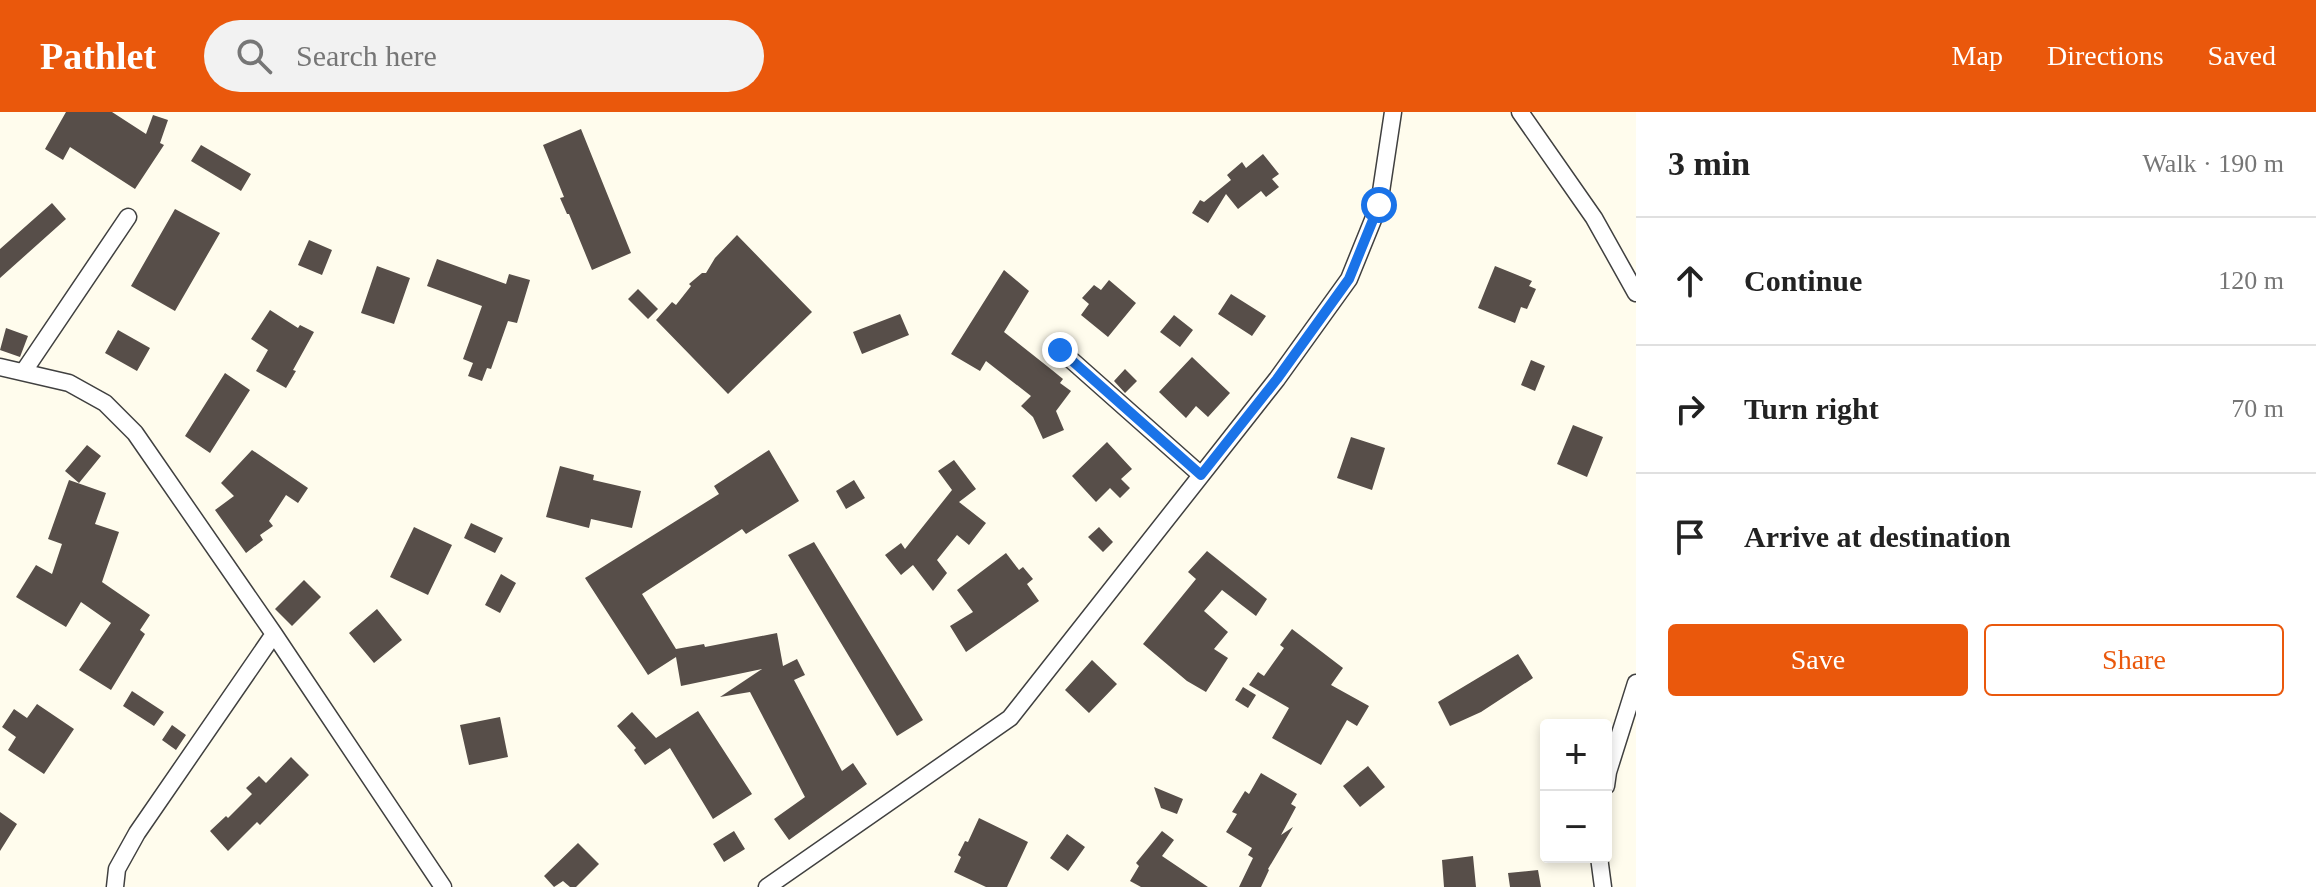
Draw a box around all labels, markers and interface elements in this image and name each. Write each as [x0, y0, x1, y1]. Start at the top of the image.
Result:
search box [204, 20, 764, 92]
icon: search [232, 34, 276, 78]
text: Pathlet [40, 35, 156, 77]
text: Search here [296, 39, 437, 72]
text: Map [1952, 40, 2003, 71]
text: Directions [2047, 40, 2164, 71]
text: Saved [2208, 40, 2276, 71]
text: 3 min [1668, 145, 1750, 182]
text: Walk · 190 m [2142, 149, 2284, 178]
route start [1361, 187, 1397, 223]
icon: ahead [1668, 259, 1712, 303]
text: Continue [1744, 264, 1862, 297]
text: 120 m [2218, 266, 2284, 295]
route end [1042, 332, 1078, 368]
icon: right [1668, 387, 1712, 431]
text: Turn right [1744, 392, 1879, 425]
text: 70 m [2231, 394, 2284, 423]
icon: arrive [1668, 515, 1712, 559]
text: Arrive at destination [1744, 520, 2011, 553]
button: Save [1668, 624, 1968, 696]
button: Share [1984, 624, 2284, 696]
map controls [1540, 719, 1612, 863]
button: + [1540, 719, 1612, 791]
button: − [1540, 791, 1612, 863]

